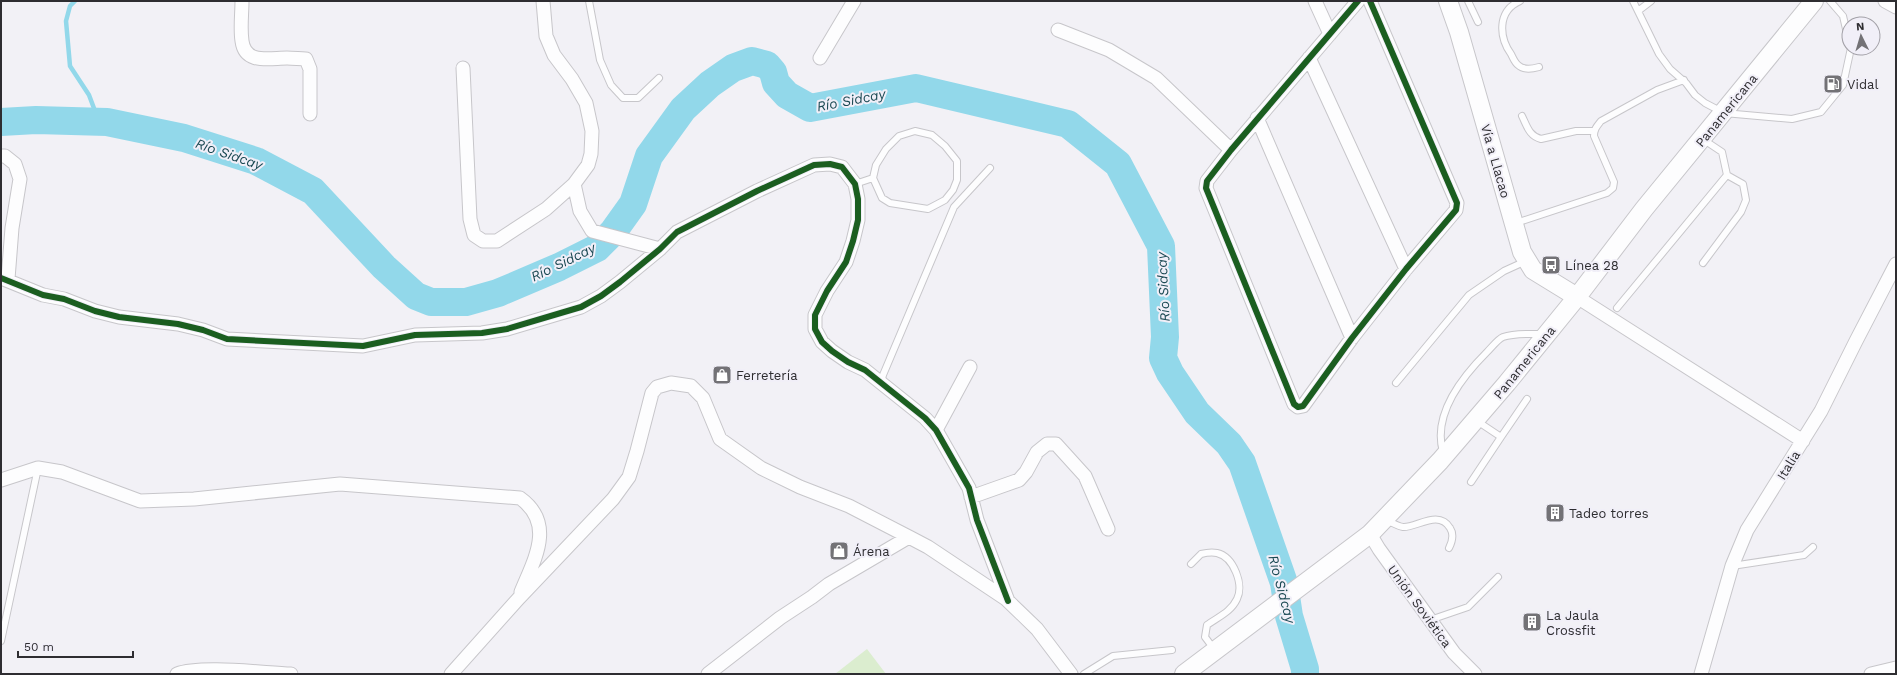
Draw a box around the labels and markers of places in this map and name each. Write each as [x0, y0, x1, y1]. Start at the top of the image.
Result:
fuel station icon: Vidal [1822, 73, 1844, 95]
place label: Vidal [1847, 77, 1878, 92]
bus stop icon: Línea 28 [1540, 254, 1562, 276]
place label: Línea 28 [1565, 258, 1619, 273]
shop icon: Ferretería [711, 364, 733, 386]
place label: Ferretería [736, 368, 798, 383]
building icon: Tadeo torres [1544, 502, 1566, 524]
place label: Tadeo torres [1569, 506, 1649, 521]
shop icon: Árena [828, 540, 850, 562]
place label: Árena [853, 543, 890, 559]
place label: La Jaula Crossfit [1546, 608, 1599, 638]
building icon: La Jaula Crossfit [1521, 611, 1543, 633]

